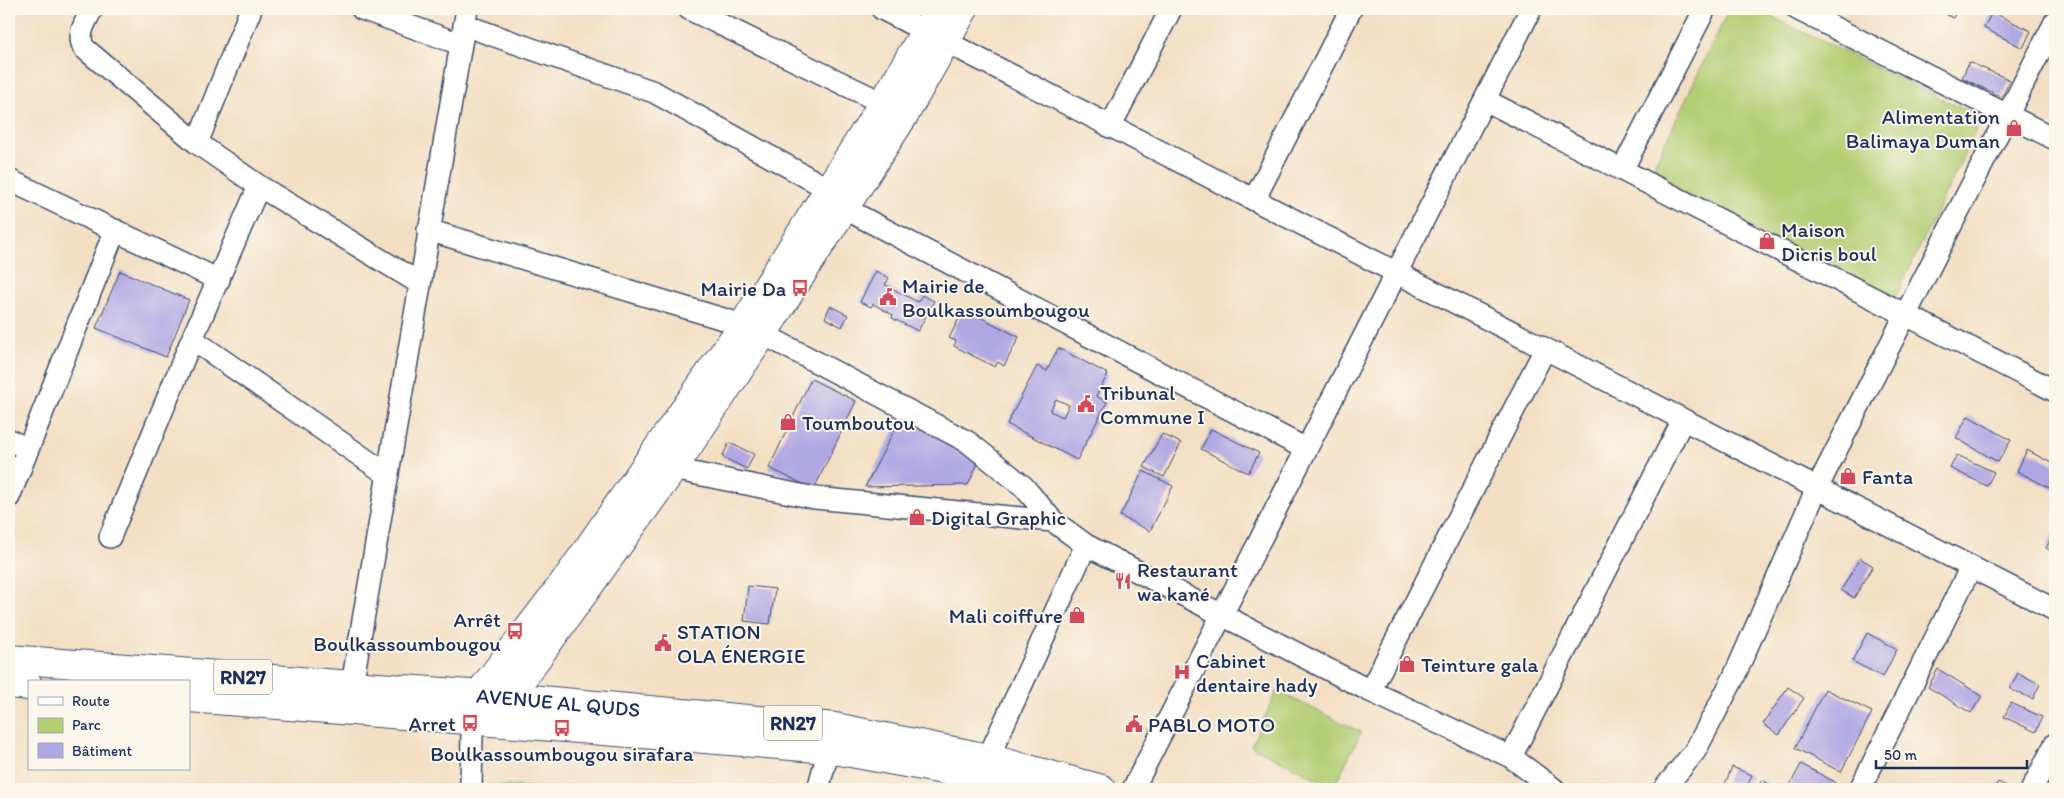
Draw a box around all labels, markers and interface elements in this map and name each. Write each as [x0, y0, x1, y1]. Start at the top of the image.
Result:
place label: Alimentation Balimaya Duman [1846, 104, 2000, 153]
shop icon: Alimentation Balimaya Duman [2004, 118, 2024, 138]
place label: Maison Dicris boul [1781, 217, 1877, 266]
shop icon: Maison Dicris boul [1757, 231, 1777, 251]
place label: Mairie de Boulkassoumbougou [902, 273, 1090, 322]
place label: Mairie Da [701, 276, 786, 301]
bus stop icon: Mairie Da [790, 278, 810, 298]
public building icon: Mairie de Boulkassoumbougou [878, 287, 898, 307]
place label: Tribunal Commune I [1100, 380, 1205, 429]
public building icon: Tribunal Commune I [1076, 394, 1096, 414]
place label: Toumboutou [802, 410, 915, 435]
shop icon: Toumboutou [778, 412, 798, 432]
place label: Fanta [1862, 464, 1913, 489]
shop icon: Fanta [1838, 466, 1858, 486]
place label: Digital Graphic [931, 505, 1067, 530]
shop icon: Digital Graphic [907, 507, 927, 527]
place label: Restaurant wa kané [1137, 557, 1238, 606]
restaurant icon: Restaurant wa kané [1113, 571, 1133, 591]
place label: Mali coiffure [949, 603, 1063, 628]
shop icon: Mali coiffure [1067, 605, 1087, 625]
place label: Arrêt Boulkassoumbougou [313, 607, 501, 656]
place label: STATION OLA ÉNERGIE [677, 619, 806, 668]
bus stop icon: Arrêt Boulkassoumbougou [505, 621, 525, 641]
public building icon: STATION OLA ÉNERGIE [653, 633, 673, 653]
place label: Cabinet dentaire hady [1196, 648, 1318, 697]
place label: Teinture gala [1421, 652, 1539, 677]
shop icon: Teinture gala [1397, 654, 1417, 674]
road number: RN27 [214, 660, 272, 694]
hospital icon: Cabinet dentaire hady [1172, 662, 1192, 682]
legend [28, 680, 190, 770]
street label: AVENUE AL QUDS [476, 682, 641, 722]
text: Route [72, 692, 110, 710]
road number: RN27 [764, 706, 822, 740]
place label: Arret [408, 711, 456, 736]
place label: PABLO MOTO [1148, 712, 1275, 737]
bus stop icon: Arret [460, 713, 480, 733]
public building icon: PABLO MOTO [1124, 714, 1144, 734]
text: Parc [72, 716, 101, 734]
bus stop icon: Boulkassoumbougou sirafara [552, 718, 572, 738]
scale bar [1876, 738, 2028, 770]
place label: Boulkassoumbougou sirafara [430, 741, 694, 766]
text: Bâtiment [72, 742, 133, 760]
text: 50 m [1884, 746, 1917, 764]

